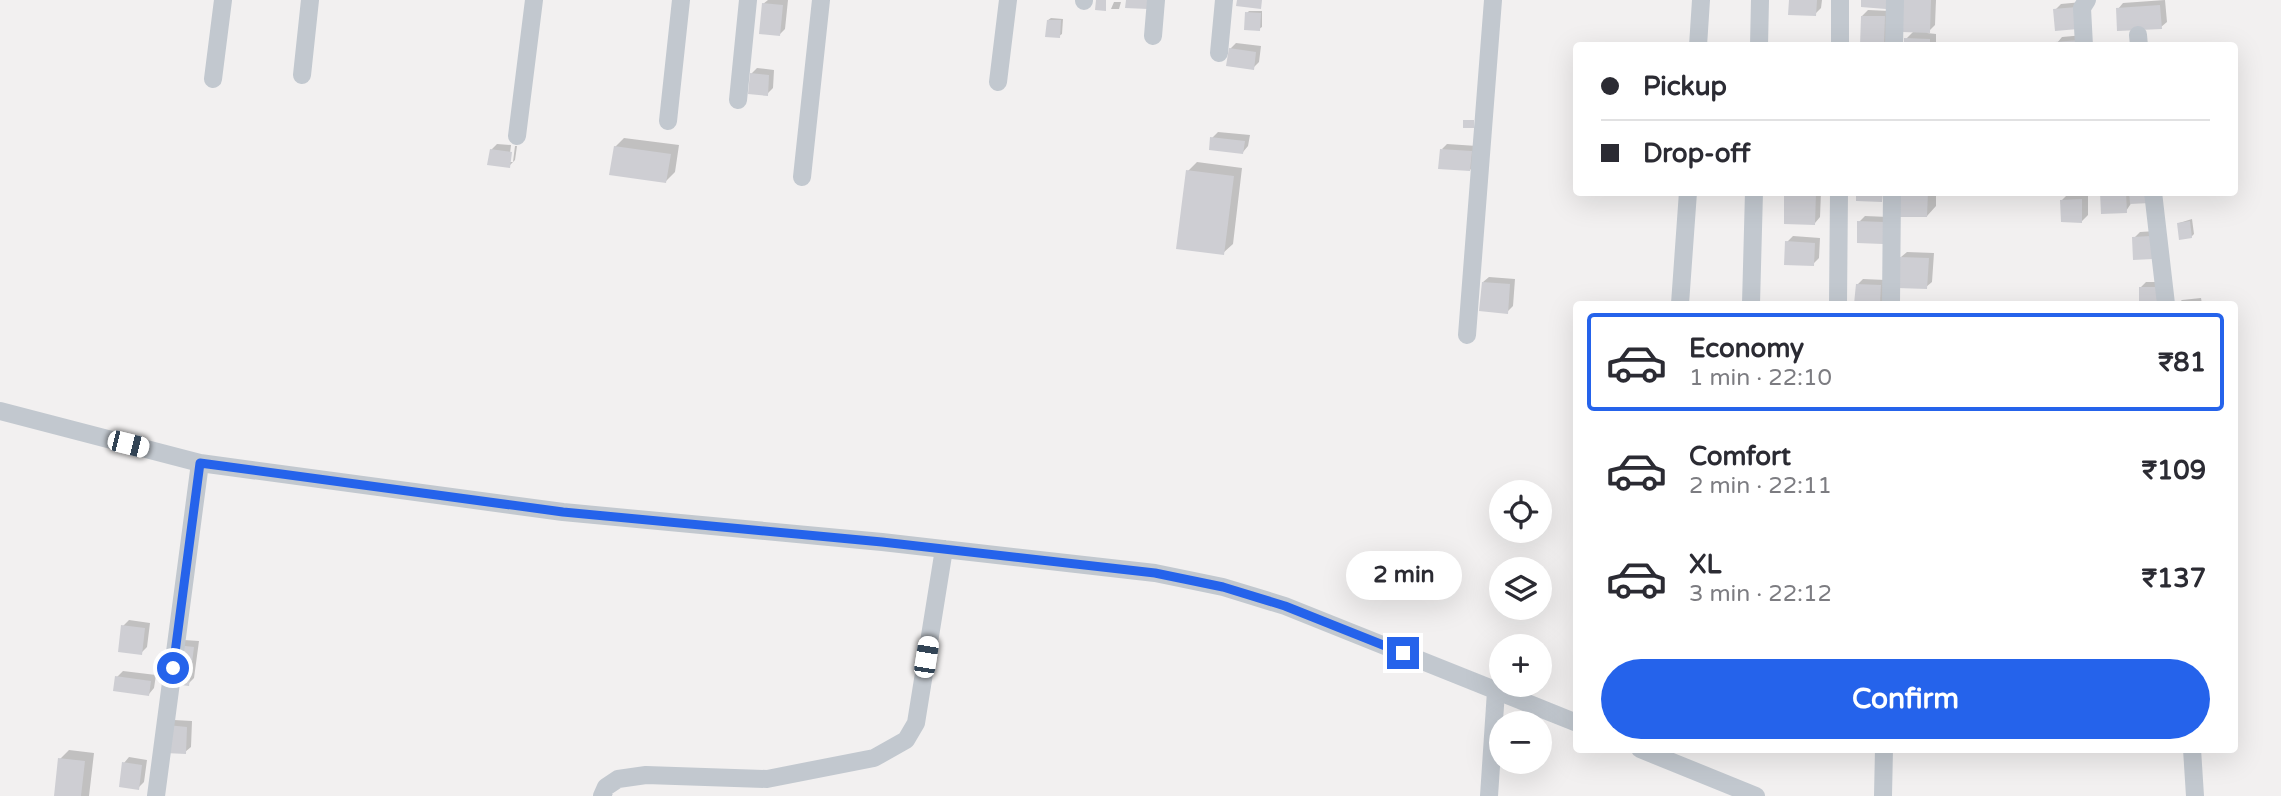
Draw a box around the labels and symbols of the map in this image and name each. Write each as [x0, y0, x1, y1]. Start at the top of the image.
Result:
car [106, 429, 151, 459]
callout: 2 min [1345, 552, 1461, 600]
car [913, 635, 940, 679]
route end [1387, 637, 1419, 669]
route start [157, 652, 189, 684]

